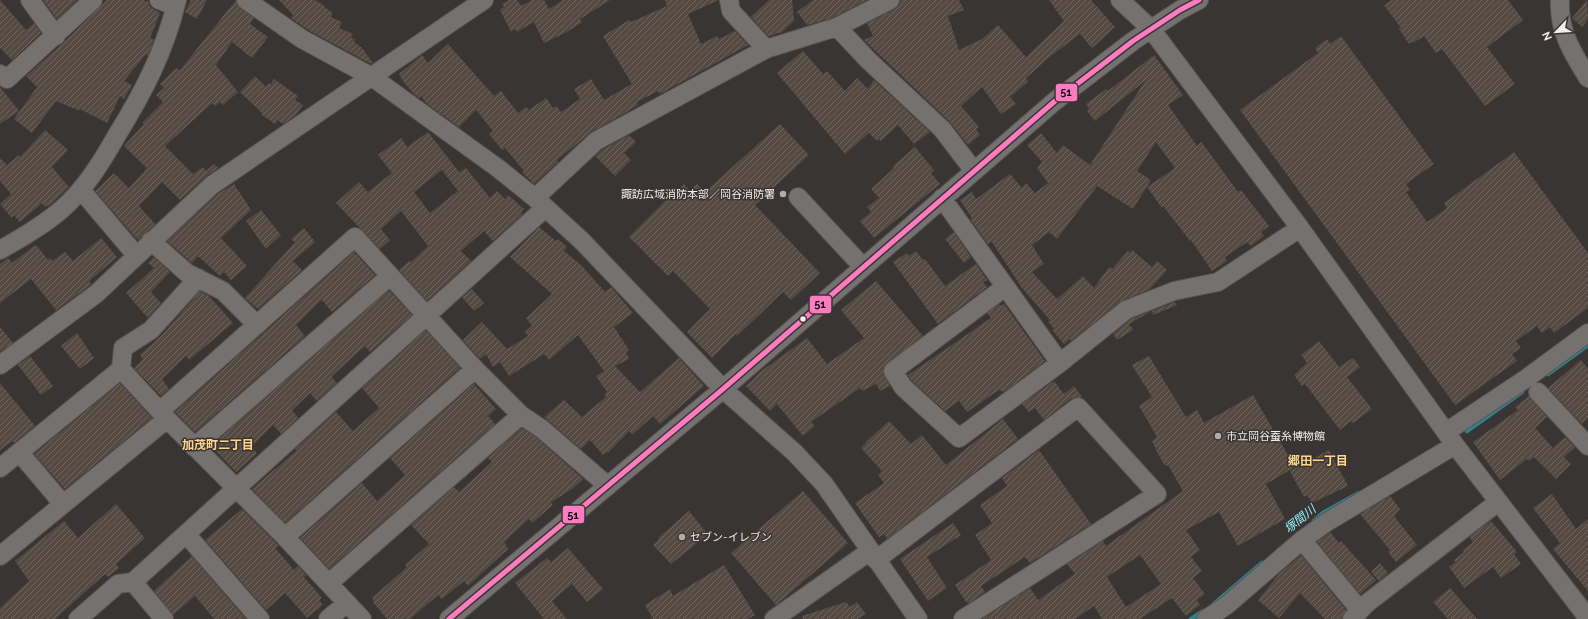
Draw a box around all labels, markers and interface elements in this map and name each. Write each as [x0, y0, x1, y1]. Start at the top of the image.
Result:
north arrow [1536, 12, 1576, 52]
text: N [1540, 29, 1555, 43]
line badge: 51 [1055, 83, 1078, 102]
text: 51 [1060, 86, 1072, 99]
place label: 諏訪広域消防本部／岡谷消防署 [621, 188, 775, 201]
marker: 諏訪広域消防本部／岡谷消防署 [778, 189, 788, 199]
line badge: 51 [809, 295, 832, 314]
text: 51 [814, 298, 826, 311]
unlabelled marker [798, 314, 808, 324]
place label: 市立岡谷蚕糸博物館 [1226, 430, 1325, 443]
marker: 市立岡谷蚕糸博物館 [1213, 431, 1223, 441]
district label: 加茂町二丁目 [182, 438, 254, 452]
district label: 郷田一丁目 [1288, 454, 1348, 468]
water label: 塚間川 [1282, 501, 1320, 536]
line badge: 51 [562, 505, 585, 524]
text: 51 [567, 509, 579, 522]
place label: セブン-イレブン [690, 531, 772, 544]
marker: セブン-イレブン [677, 532, 687, 542]

